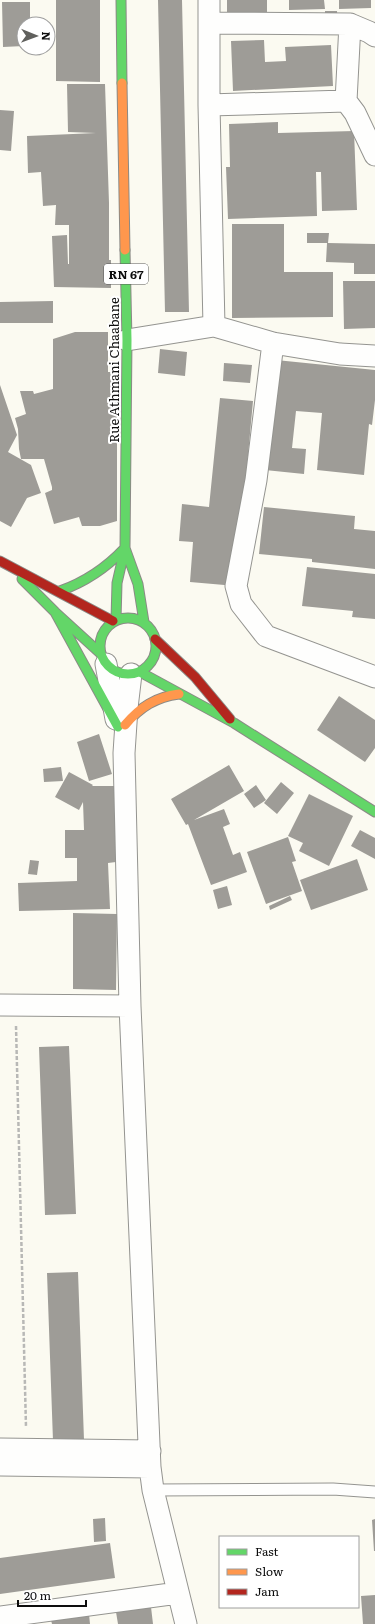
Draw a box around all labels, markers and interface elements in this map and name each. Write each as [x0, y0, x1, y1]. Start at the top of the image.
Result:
north arrow [16, 16, 56, 56]
text: N [39, 31, 55, 41]
road number: RN 67 [104, 264, 148, 284]
street label: Rue Athmani Chaabane [104, 297, 123, 443]
legend [219, 1536, 359, 1608]
text: Fast [255, 1542, 279, 1560]
text: Slow [255, 1562, 284, 1580]
scale bar [18, 1582, 86, 1608]
text: Jam [255, 1582, 280, 1600]
text: 20 m [24, 1586, 51, 1604]

